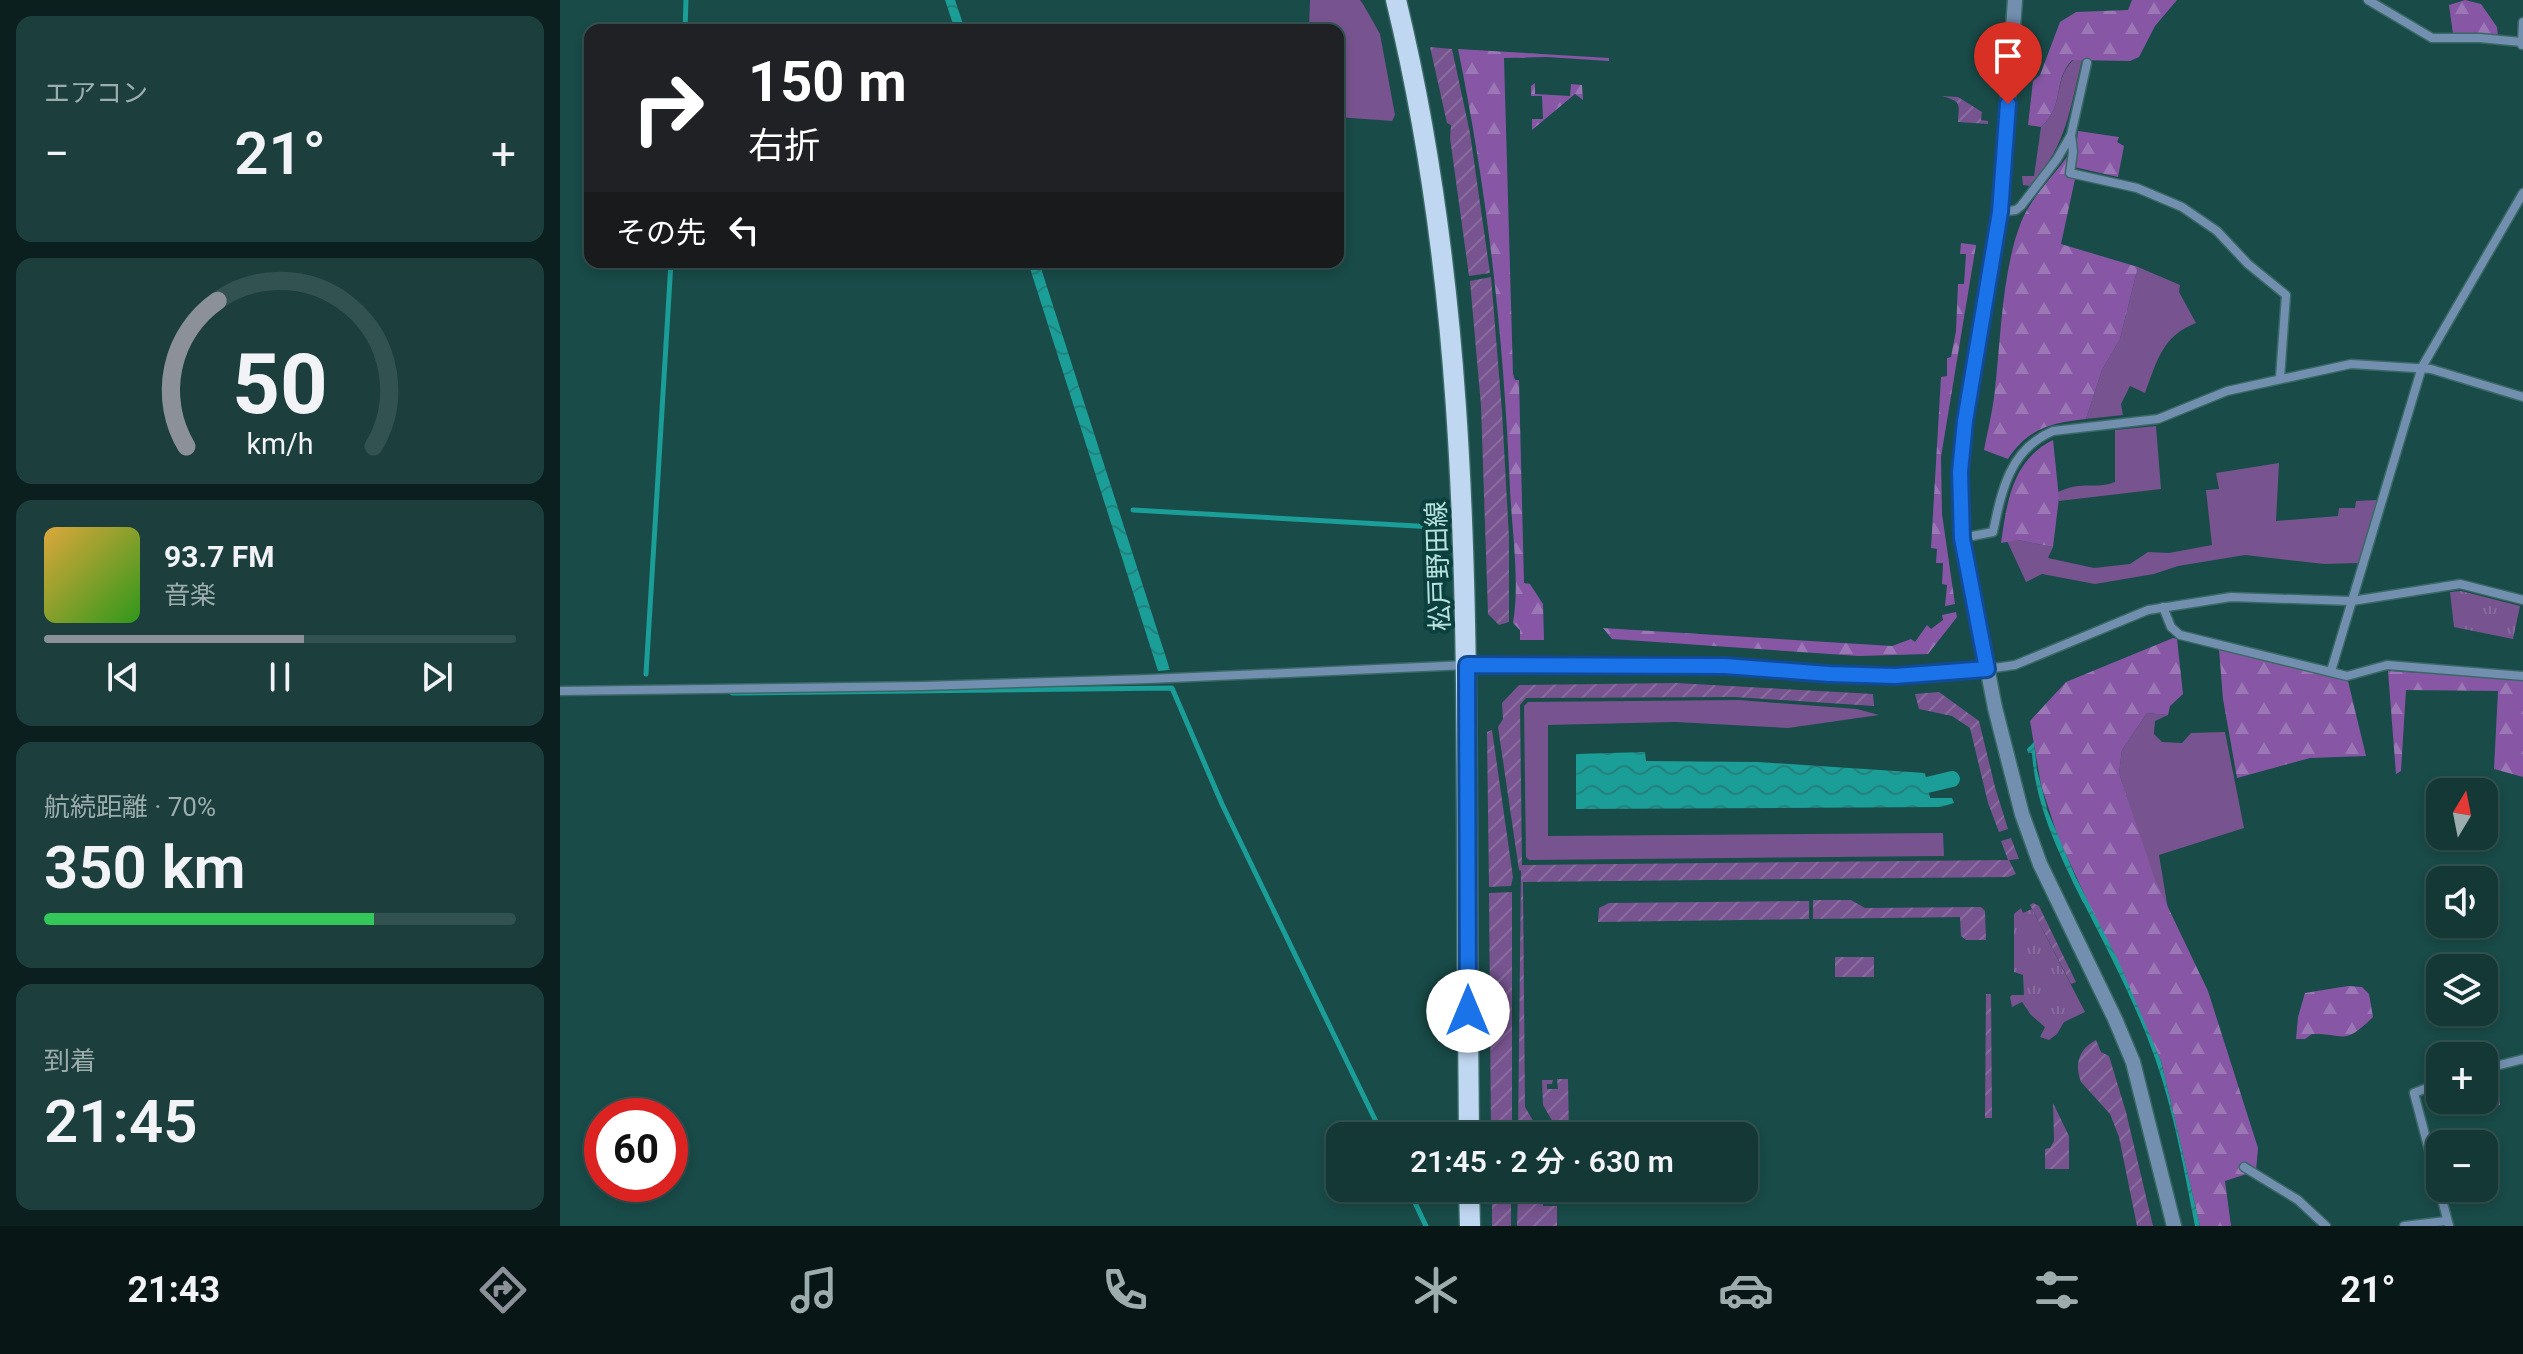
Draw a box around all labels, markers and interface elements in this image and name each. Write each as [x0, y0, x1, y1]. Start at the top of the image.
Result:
pin [1974, 22, 2042, 104]
icon: arrive [1986, 34, 2030, 78]
text: 150 m [748, 49, 907, 115]
icon: right [616, 56, 720, 160]
text: エアコン [44, 78, 148, 108]
text: 21° [234, 118, 326, 189]
text: 右折 [748, 125, 820, 167]
text: − [44, 128, 69, 180]
text: + [491, 128, 516, 180]
icon: left [722, 208, 766, 252]
text: その先 [616, 215, 706, 250]
text: 50 [232, 336, 328, 433]
text: km/h [246, 427, 314, 461]
street label: 松戸野田線 [1421, 501, 1455, 631]
text: 93.7 FM [164, 539, 275, 574]
text: 音楽 [164, 580, 216, 610]
icon: previous [101, 655, 145, 699]
icon: pause [258, 655, 302, 699]
icon: next [415, 655, 459, 699]
north arrow [2426, 778, 2498, 850]
map controls [2426, 778, 2498, 1202]
text: 航続距離 · 70% [44, 792, 216, 822]
text: 350 km [44, 832, 246, 903]
button: sound [2426, 866, 2498, 938]
button: layers [2426, 954, 2498, 1026]
position arrow [1426, 969, 1510, 1053]
button: + [2426, 1042, 2498, 1114]
text: 到着 [44, 1046, 96, 1076]
text: 21:45 [44, 1086, 197, 1157]
speed limit sign: 60 [584, 1098, 688, 1202]
button: − [2426, 1130, 2498, 1202]
text: 21:45 · 2 分 · 630 m [1410, 1144, 1674, 1179]
icon: directions [475, 1262, 531, 1318]
icon: music [786, 1262, 842, 1318]
icon: phone [1097, 1262, 1153, 1318]
icon: climate [1408, 1262, 1464, 1318]
icon: car [1718, 1262, 1774, 1318]
icon: filters [2029, 1262, 2085, 1318]
text: 21:43 [127, 1269, 220, 1311]
text: 21° [2340, 1269, 2396, 1311]

